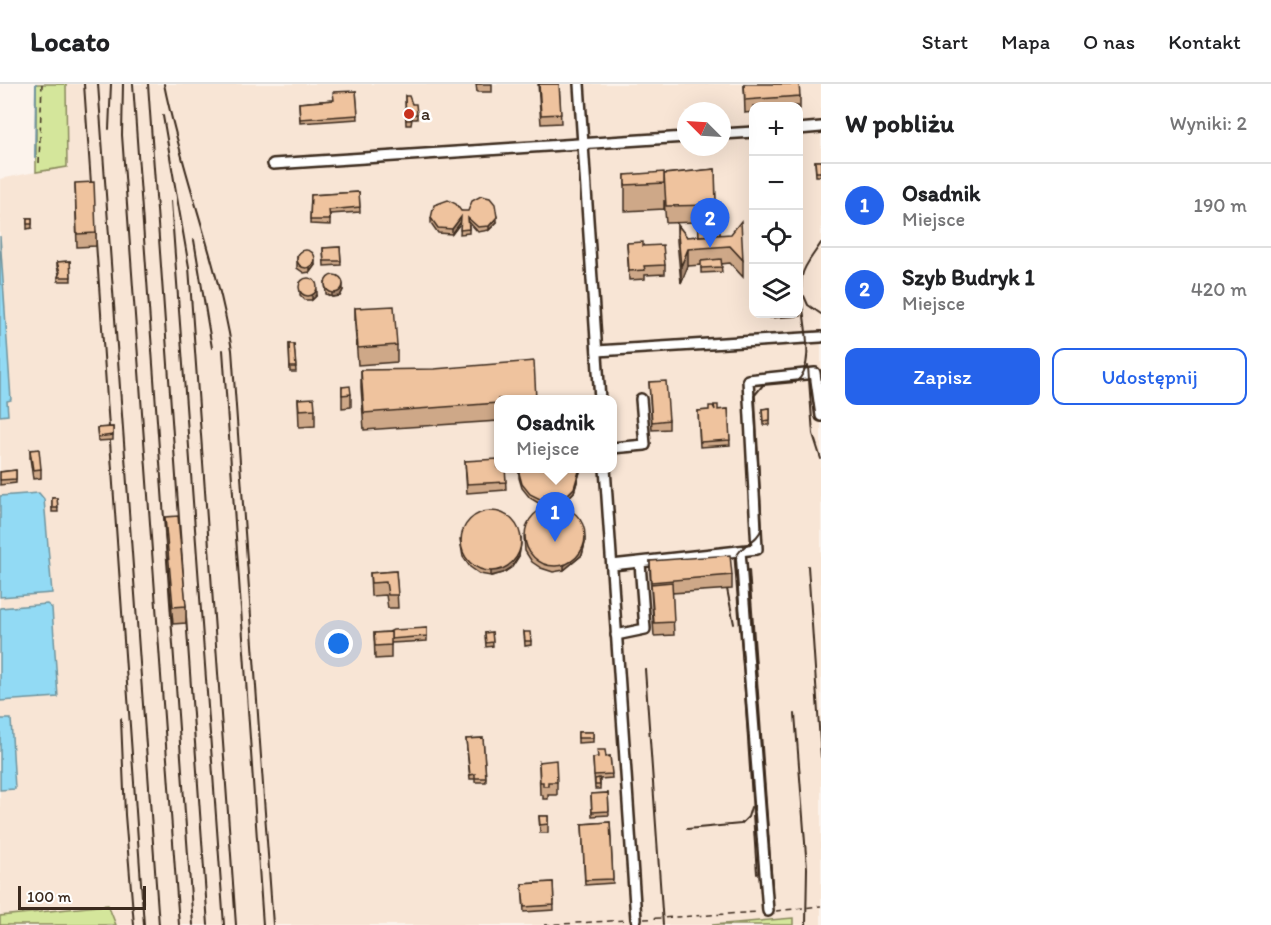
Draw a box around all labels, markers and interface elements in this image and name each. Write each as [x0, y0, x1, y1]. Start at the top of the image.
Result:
text: Locato [30, 24, 110, 58]
text: Start [922, 29, 968, 54]
text: Mapa [1001, 29, 1050, 54]
text: O nas [1083, 29, 1135, 54]
text: Kontakt [1168, 29, 1241, 54]
north arrow [677, 102, 731, 156]
map controls [749, 102, 803, 318]
button: + [749, 102, 803, 156]
place label: a [421, 103, 431, 125]
marker: a [402, 107, 416, 121]
text: W pobliżu [845, 107, 954, 139]
text: Wyniki: 2 [1170, 111, 1247, 135]
button: − [749, 156, 803, 210]
text: Osadnik [902, 180, 980, 207]
text: 1 [860, 193, 869, 217]
text: 190 m [1194, 193, 1247, 217]
pin: 2 [690, 198, 730, 248]
text: Miejsce [902, 207, 965, 231]
button: locate [749, 210, 803, 264]
button: layers [749, 264, 803, 318]
text: Szyb Budryk 1 [902, 264, 1035, 291]
text: 2 [859, 277, 870, 301]
text: 420 m [1191, 277, 1247, 301]
text: Miejsce [902, 291, 965, 315]
button: Zapisz [845, 348, 1040, 405]
button: Udostępnij [1052, 348, 1247, 405]
popup [494, 395, 617, 473]
text: Osadnik [516, 409, 595, 436]
text: Miejsce [516, 436, 579, 460]
pin: 1 [536, 492, 574, 542]
your location [324, 629, 353, 658]
scale bar [18, 883, 146, 910]
text: 100 m [27, 887, 71, 906]

